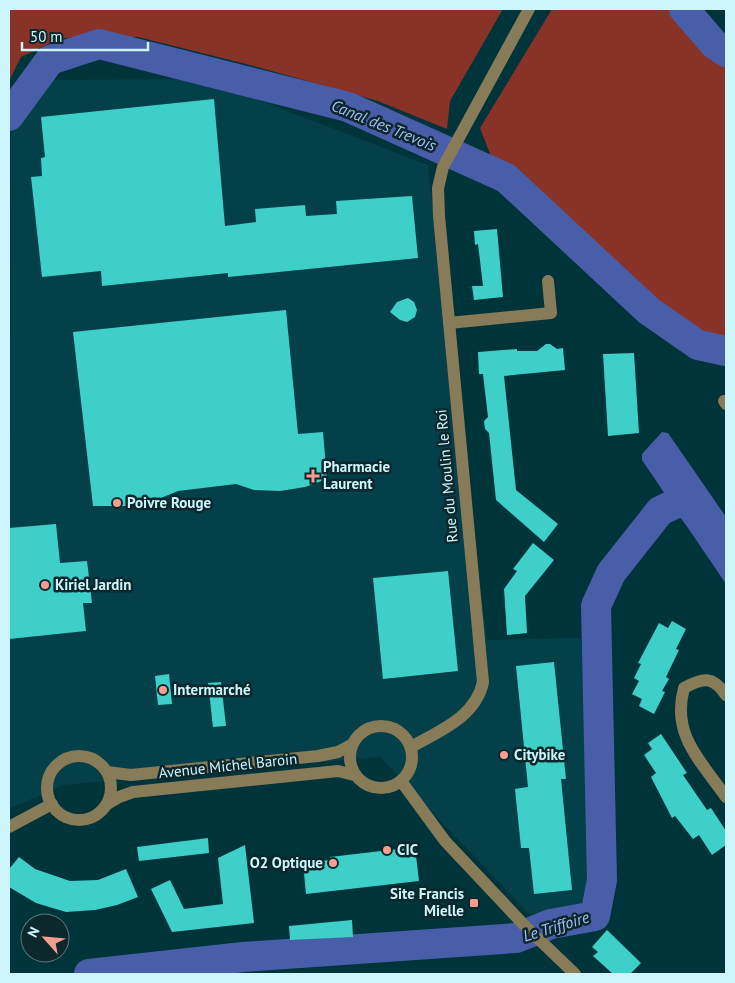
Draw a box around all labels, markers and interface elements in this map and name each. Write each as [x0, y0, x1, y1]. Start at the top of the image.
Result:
scale bar [22, 20, 149, 52]
text: 50 m [30, 27, 63, 46]
water label: Canal des Trevois [329, 95, 440, 155]
street label: Rue du Moulin le Roi [431, 409, 462, 543]
place label: Pharmacie Laurent [323, 457, 391, 493]
marker: Pharmacie Laurent [307, 470, 319, 482]
place label: Poivre Rouge [127, 493, 211, 512]
marker: Poivre Rouge [111, 497, 123, 509]
place label: Kiriel Jardin [55, 575, 131, 594]
marker: Kiriel Jardin [39, 579, 51, 591]
place label: Intermarché [173, 680, 251, 699]
marker: Intermarché [157, 684, 169, 696]
place label: Citybike [514, 745, 566, 764]
street label: Avenue Michel Baroin [158, 749, 298, 782]
marker: Citybike [498, 749, 510, 761]
place label: CIC [397, 840, 419, 859]
marker: CIC [381, 844, 393, 856]
place label: O2 Optique [250, 853, 323, 872]
marker: O2 Optique [327, 857, 339, 869]
place label: Site Francis Mielle [390, 884, 464, 920]
marker: Site Francis Mielle [468, 897, 480, 909]
water label: Le Triffoire [520, 906, 592, 946]
north arrow [20, 913, 70, 963]
text: N [23, 924, 44, 940]

